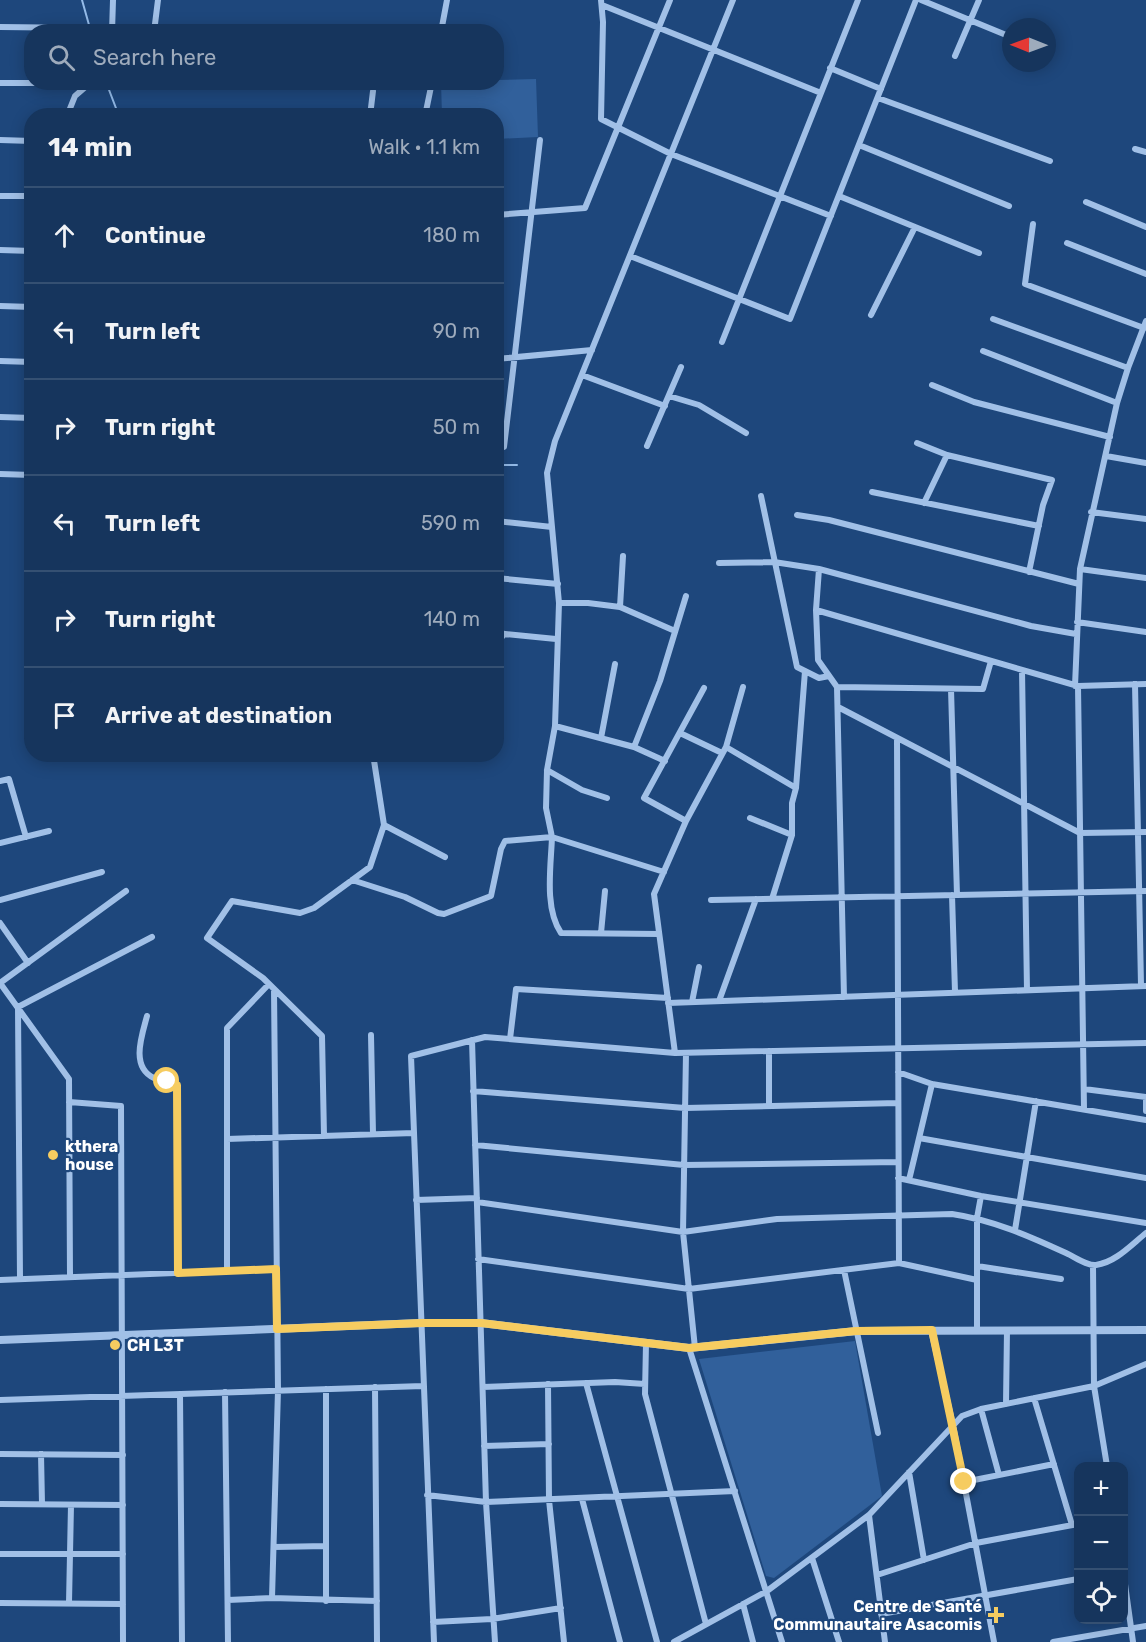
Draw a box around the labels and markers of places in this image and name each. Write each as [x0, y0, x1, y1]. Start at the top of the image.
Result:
place label: kthera house [65, 1137, 118, 1174]
marker: kthera house [46, 1148, 60, 1162]
place label: CH L3T [127, 1336, 184, 1355]
marker: CH L3T [108, 1338, 122, 1352]
place label: Centre de Santé Communautaire Asacomis [773, 1597, 982, 1634]
marker: Centre de Santé Communautaire Asacomis [987, 1606, 1005, 1624]

